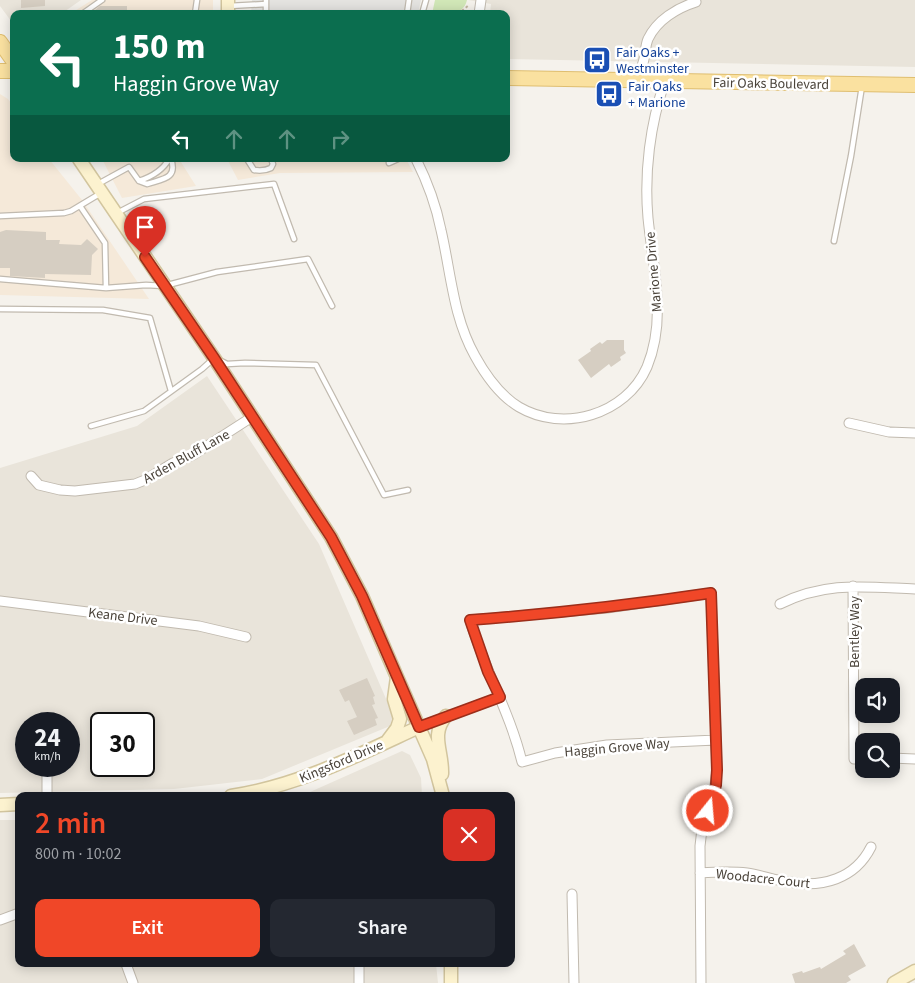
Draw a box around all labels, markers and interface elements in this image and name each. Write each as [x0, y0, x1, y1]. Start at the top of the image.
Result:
text: 150 m [113, 22, 205, 72]
icon: left [30, 30, 95, 95]
place label: Fair Oaks + Westminster [616, 43, 689, 79]
bus stop icon: Fair Oaks + Westminster [582, 45, 612, 75]
text: Haggin Grove Way [113, 68, 279, 100]
street label: Fair Oaks Boulevard [713, 73, 829, 95]
place label: Fair Oaks + Marione [628, 77, 686, 113]
bus stop icon: Fair Oaks + Marione [594, 79, 624, 109]
icon: left [167, 125, 195, 153]
icon: ahead [220, 125, 248, 153]
icon: ahead [273, 125, 301, 153]
icon: right [326, 125, 354, 153]
pin [124, 206, 166, 257]
icon: arrive [131, 213, 159, 241]
street label: Marione Drive [641, 231, 667, 313]
street label: Arden Bluff Lane [140, 425, 233, 489]
street label: Bentley Way [845, 596, 865, 668]
street label: Keane Drive [87, 603, 159, 631]
map controls [855, 678, 900, 778]
button: sound [855, 678, 900, 723]
speed limit sign: 30 [90, 712, 155, 777]
text: 24 [34, 720, 61, 756]
street label: Haggin Grove Way [564, 733, 671, 763]
button: search [855, 733, 900, 778]
street label: Kingsford Drive [296, 735, 386, 789]
text: km/h [34, 748, 61, 765]
position arrow [681, 784, 733, 836]
text: 2 min [35, 802, 106, 845]
button: close [443, 809, 495, 861]
text: 800 m · 10:02 [35, 843, 122, 865]
street label: Woodacre Court [715, 864, 811, 894]
button: Exit [35, 899, 260, 957]
button: Share [270, 899, 495, 957]

